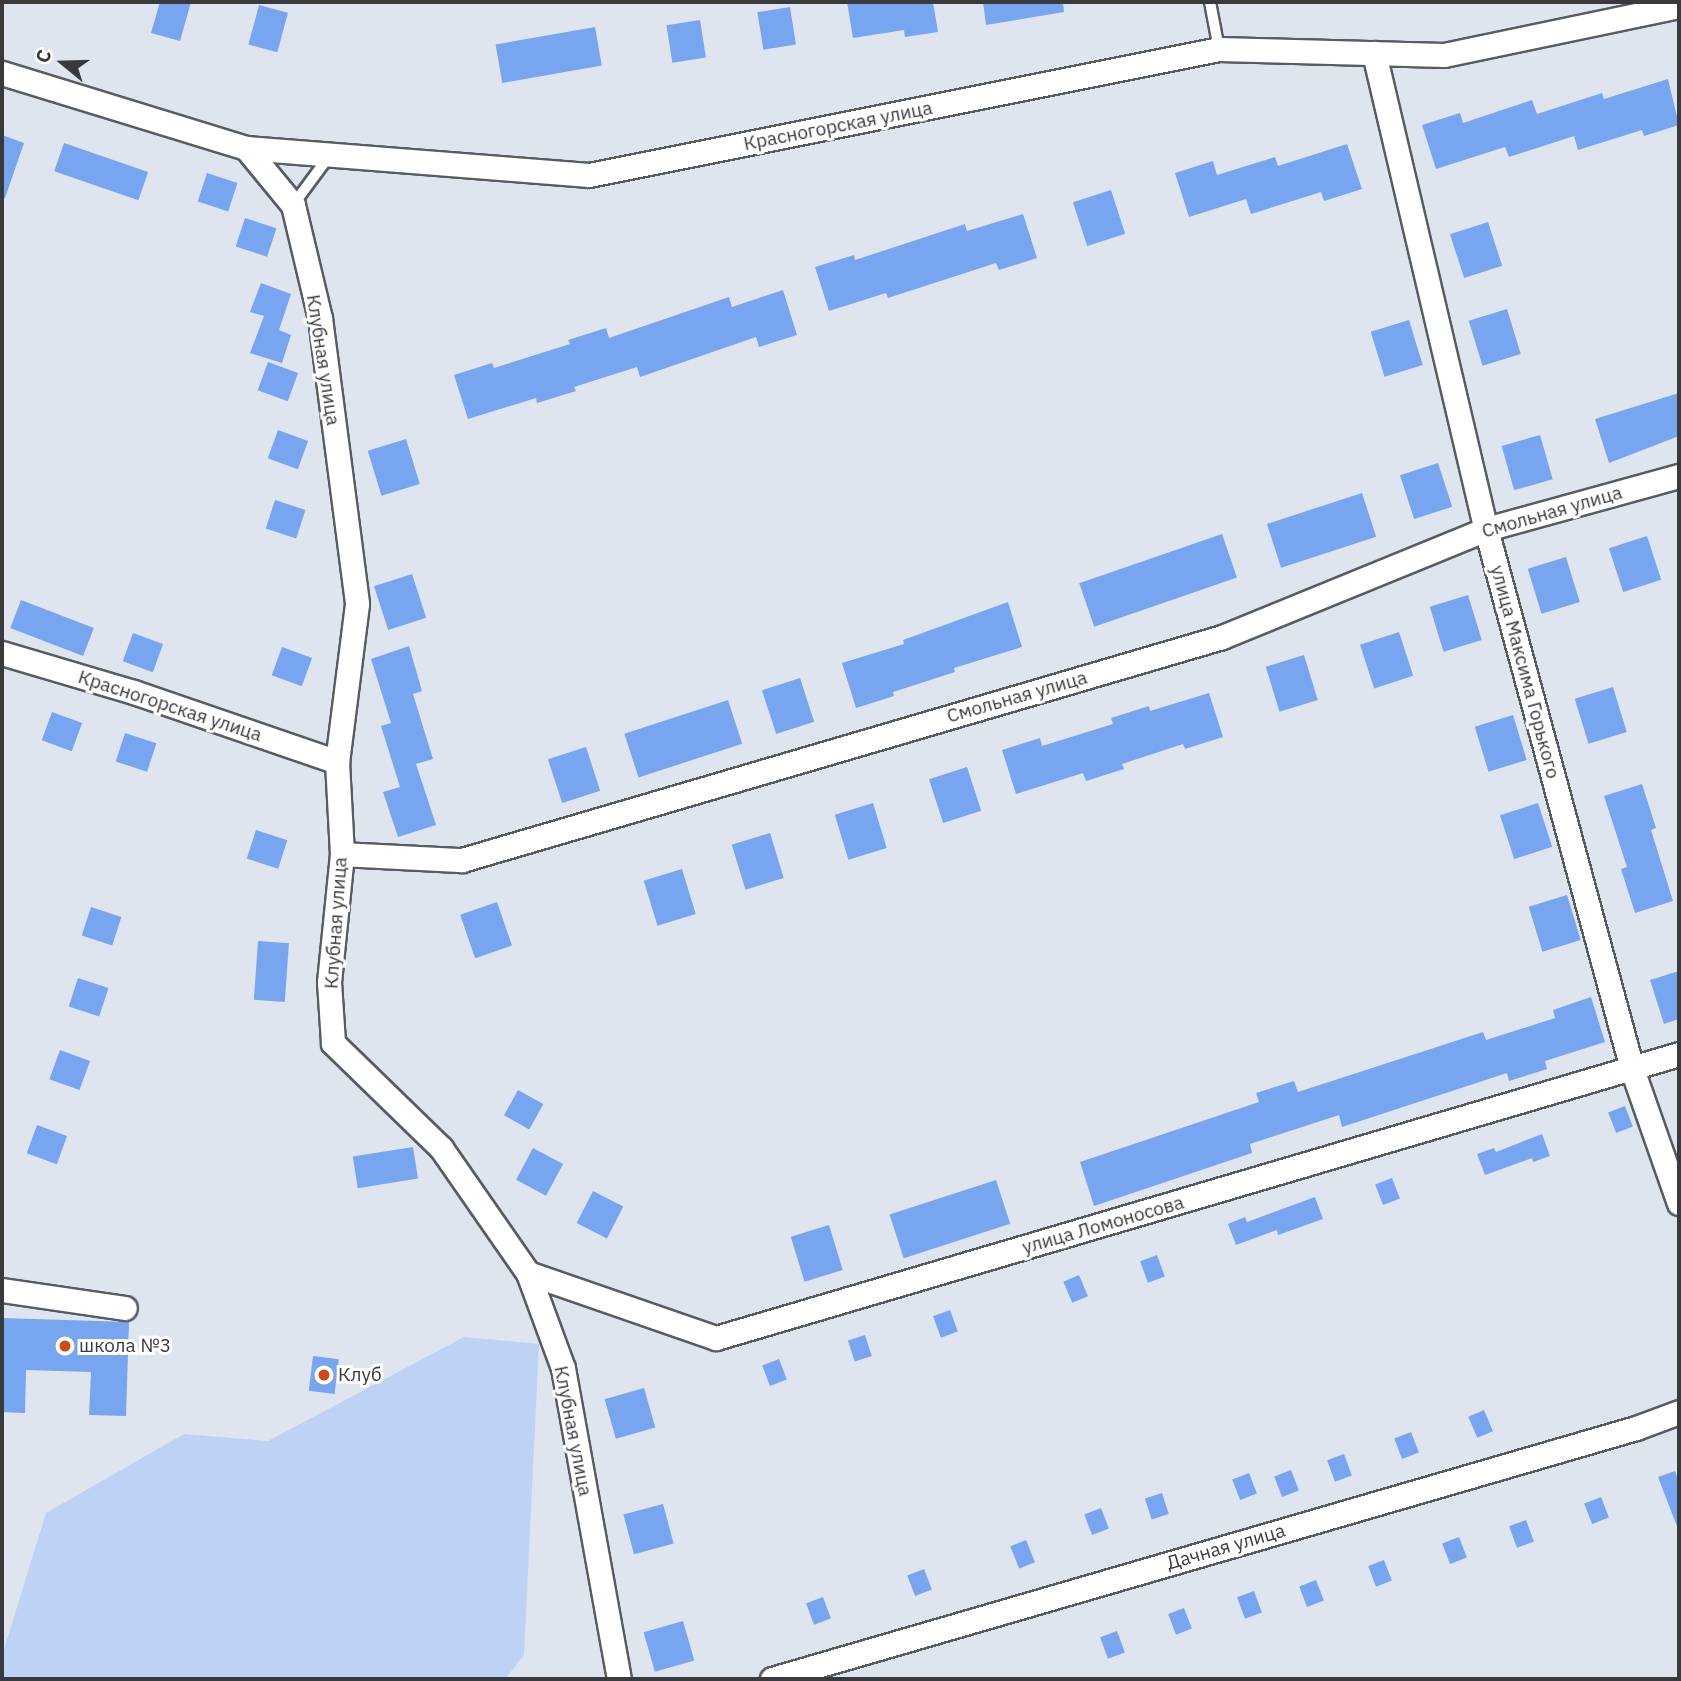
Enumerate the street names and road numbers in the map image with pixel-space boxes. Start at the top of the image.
street label: Красногорская улица [742,96,934,156]
street label: Клубная улица [301,293,345,427]
street label: Смольная улица [1479,481,1625,543]
street label: улица Максима Горького [1486,563,1564,781]
street label: Красногорская улица [75,666,265,746]
street label: Смольная улица [944,666,1090,728]
street label: Клубная улица [320,856,352,990]
street label: улица Ломоносова [1020,1191,1186,1259]
street label: Клубная улица [549,1364,597,1498]
street label: Дачная улица [1164,1519,1288,1575]

